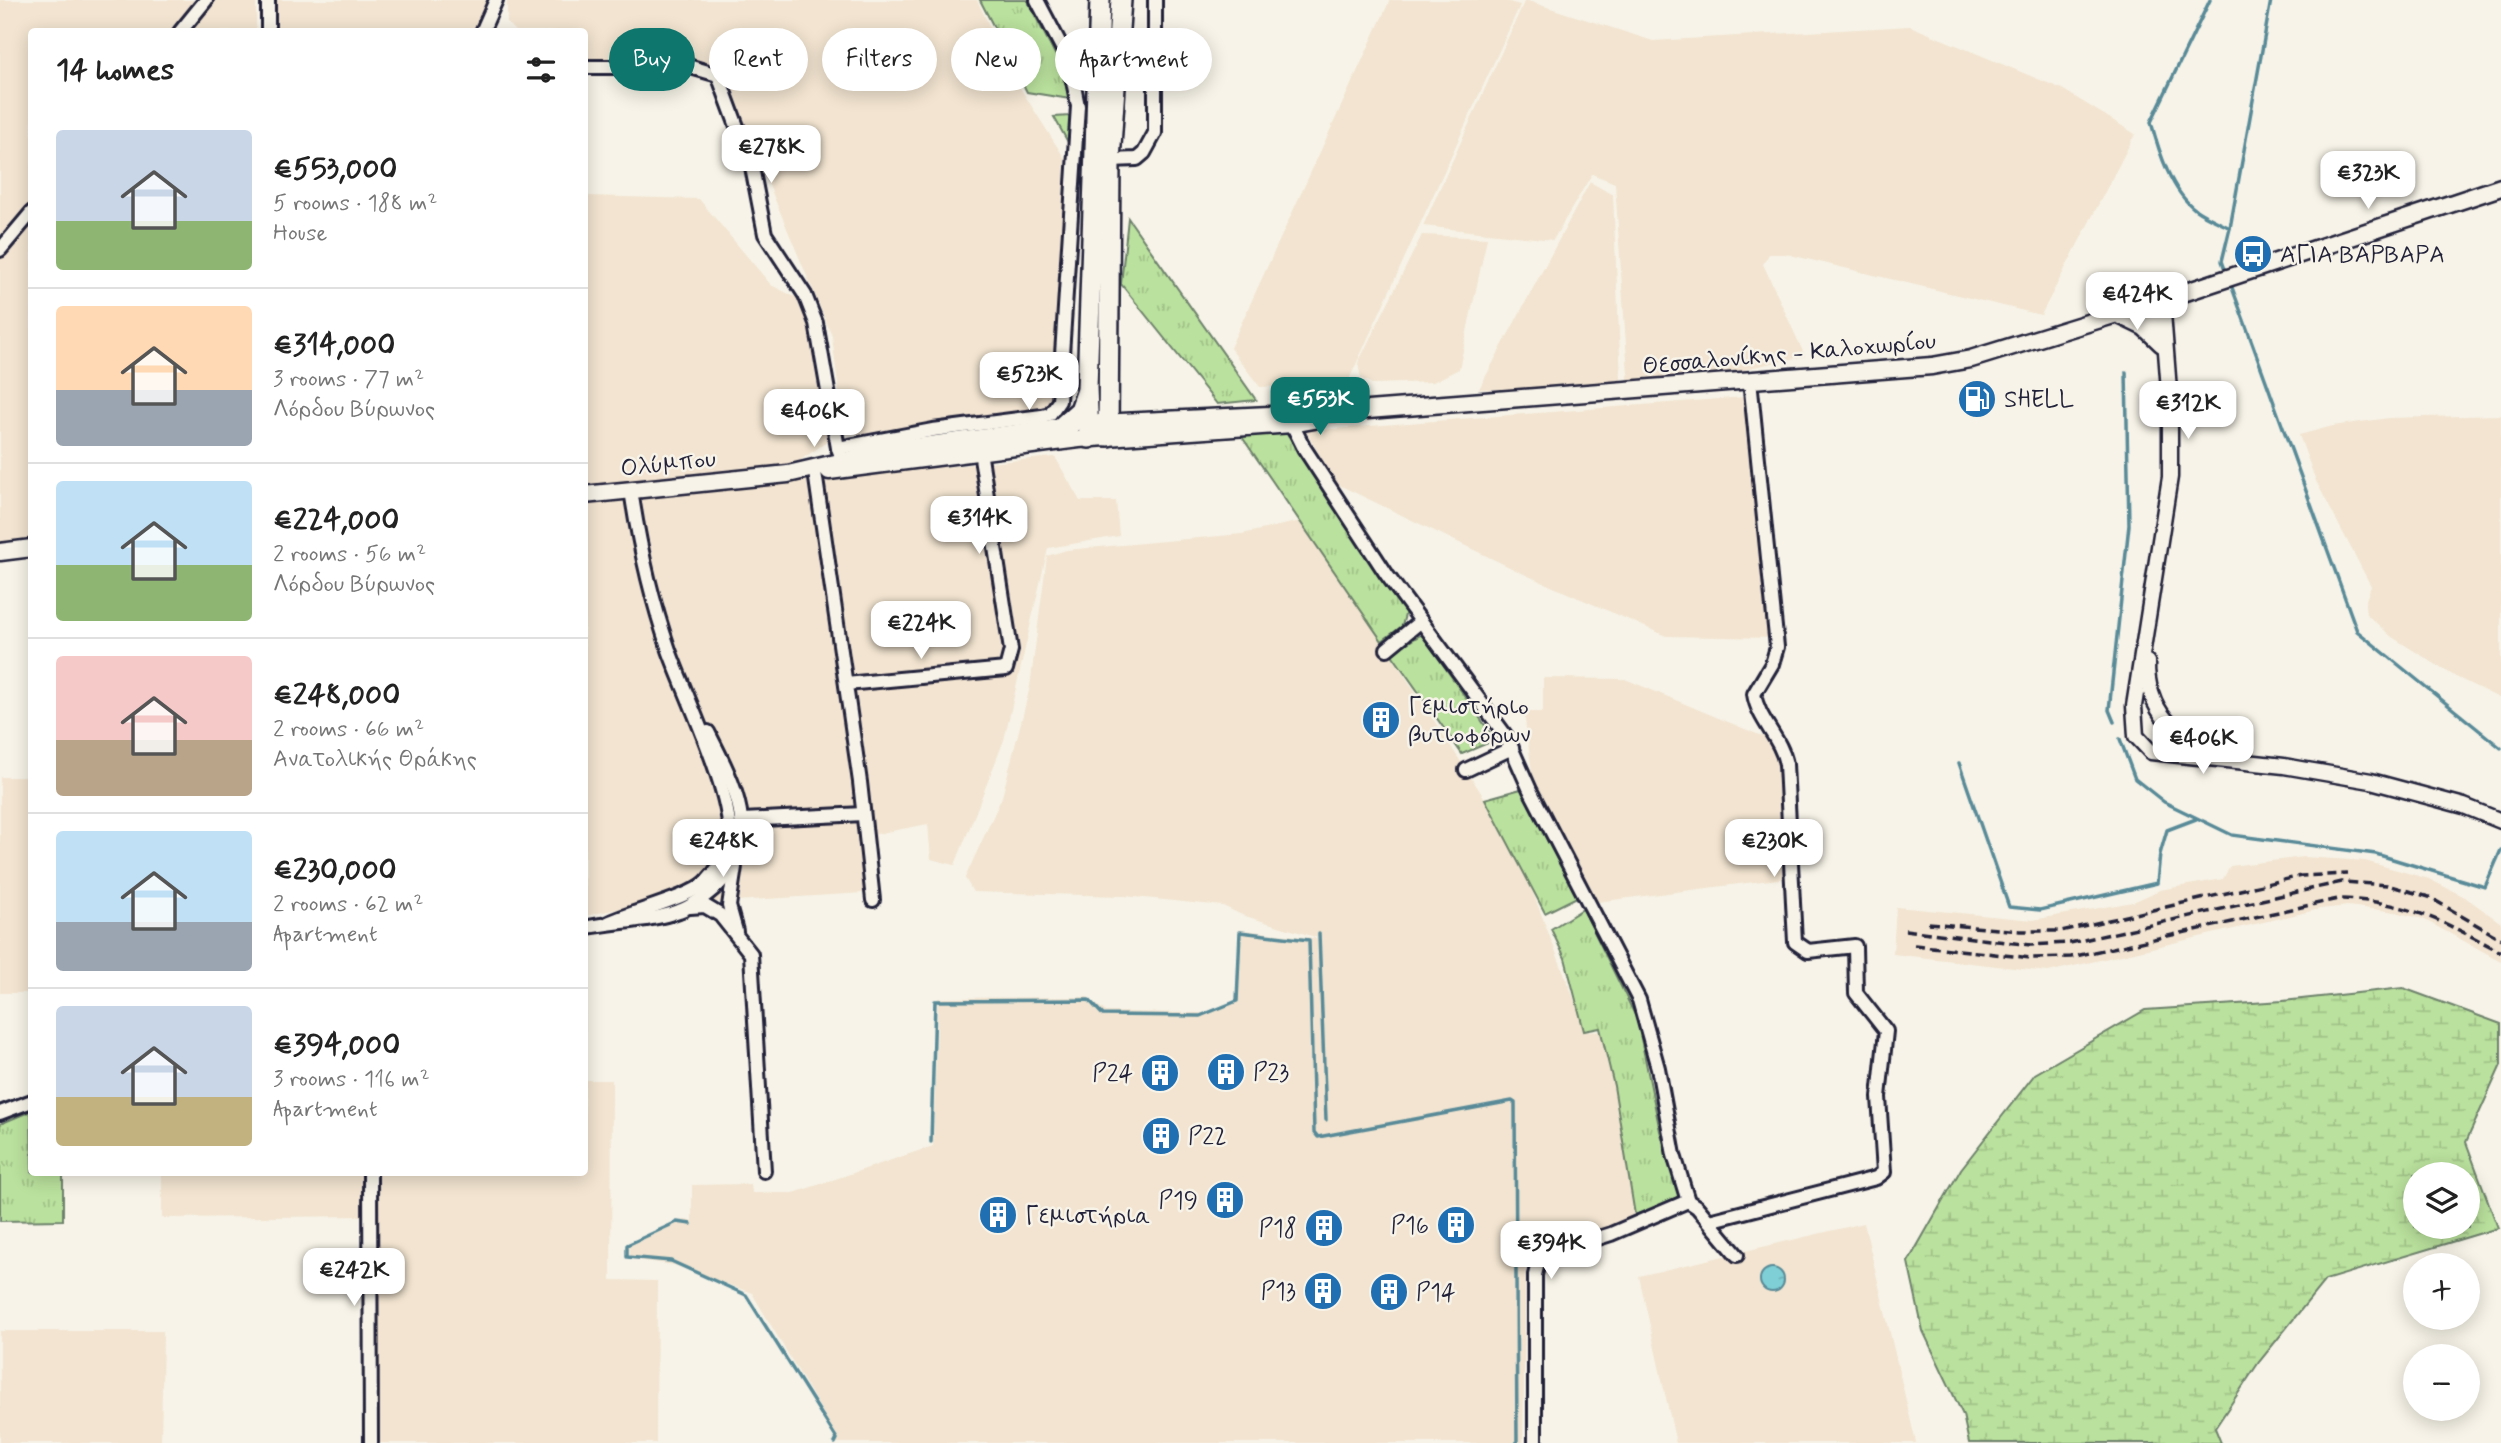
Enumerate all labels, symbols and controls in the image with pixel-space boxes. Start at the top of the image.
chip: Buy [609,28,695,91]
chip: Rent [709,28,808,91]
chip: Filters [822,28,937,91]
chip: New [951,28,1041,91]
chip: Apartment [1055,28,1212,91]
text: 14 homes [56,51,174,90]
icon: filters [522,51,560,89]
pin: €278K [722,125,820,185]
text: €278K [738,133,804,163]
text: €553,000 [273,150,397,189]
pin: €323K [2319,152,2417,211]
icon: home [112,158,196,242]
text: €323K [2336,159,2400,189]
text: 5 rooms · 188 m² [273,189,437,219]
text: House [273,219,327,249]
bus stop icon: ΑΓΙΑ ΒΑΡΒΑΡΑ [2232,233,2274,275]
place label: ΑΓΙΑ ΒΑΡΒΑΡΑ [2280,240,2445,271]
pin: €424K [2088,272,2186,332]
text: €424K [2102,280,2172,310]
text: €314,000 [273,326,395,365]
street label: Θεσσαλονίκης - Καλοχωρίου [1641,326,1937,383]
icon: home [112,334,196,418]
pin: €523K [980,352,1078,412]
text: €523K [996,360,1062,390]
text: 3 rooms · 77 m² [273,365,424,395]
pin: €553K [1271,378,1369,437]
fuel station icon: SHELL [1956,378,1998,420]
pin: €312K [2139,382,2237,441]
text: €553K [1287,385,1353,415]
place label: SHELL [2004,385,2074,416]
text: €312K [2155,389,2221,419]
pin: €406K [765,390,863,449]
text: Λόρδου Βύρωνος [273,395,435,425]
text: €406K [780,397,848,427]
street label: Ολύμπου [619,444,718,485]
pin: €314K [930,496,1028,556]
text: €224,000 [273,501,399,540]
text: €314K [946,504,1012,534]
icon: home [112,509,196,593]
text: 2 rooms · 56 m² [273,540,426,570]
text: Λόρδου Βύρωνος [273,570,435,600]
pin: €224K [872,602,970,661]
text: €224K [887,609,955,639]
text: €248,000 [273,676,400,715]
icon: home [112,684,196,768]
place label: Γεμιστήριο βυτιοφόρων [1408,692,1531,751]
building icon: Γεμιστήριο βυτιοφόρων [1360,699,1402,741]
text: 2 rooms · 66 m² [273,715,424,745]
pin: €406K [2154,716,2252,776]
text: €406K [2169,724,2237,754]
text: Ανατολικής Θράκης [273,745,477,775]
pin: €248K [674,820,772,879]
pin: €230K [1725,820,1823,879]
text: €248K [689,827,757,857]
text: €230K [1741,827,1807,857]
text: €230,000 [273,851,397,890]
icon: home [112,859,196,943]
text: 2 rooms · 62 m² [273,890,424,920]
text: Apartment [273,920,378,950]
text: €394,000 [273,1026,400,1065]
icon: home [112,1034,196,1118]
building icon: P23 [1205,1051,1247,1093]
building icon: P24 [1139,1052,1181,1094]
place label: P23 [1253,1058,1289,1089]
place label: P24 [1092,1059,1133,1090]
text: 3 rooms · 116 m² [273,1065,430,1095]
text: Apartment [273,1095,378,1125]
building icon: P22 [1140,1115,1182,1157]
place label: P22 [1188,1122,1227,1153]
map controls [2403,1162,2480,1421]
button: layers [2403,1162,2480,1239]
building icon: P19 [1204,1179,1246,1221]
place label: P19 [1159,1186,1198,1217]
building icon: Γεμιστήρια [977,1194,1019,1236]
place label: Γεμιστήρια [1025,1201,1150,1232]
building icon: P16 [1435,1204,1477,1246]
building icon: P18 [1303,1207,1345,1249]
place label: P16 [1391,1211,1429,1242]
place label: P18 [1259,1214,1297,1245]
pin: €394K [1502,1222,1600,1281]
text: €394K [1517,1229,1585,1259]
pin: €242K [305,1248,403,1308]
button: + [2403,1253,2480,1330]
text: €242K [319,1256,389,1286]
building icon: P13 [1302,1270,1344,1312]
building icon: P14 [1368,1271,1410,1313]
place label: P13 [1261,1277,1296,1308]
place label: P14 [1416,1278,1456,1309]
button: − [2403,1344,2480,1421]

